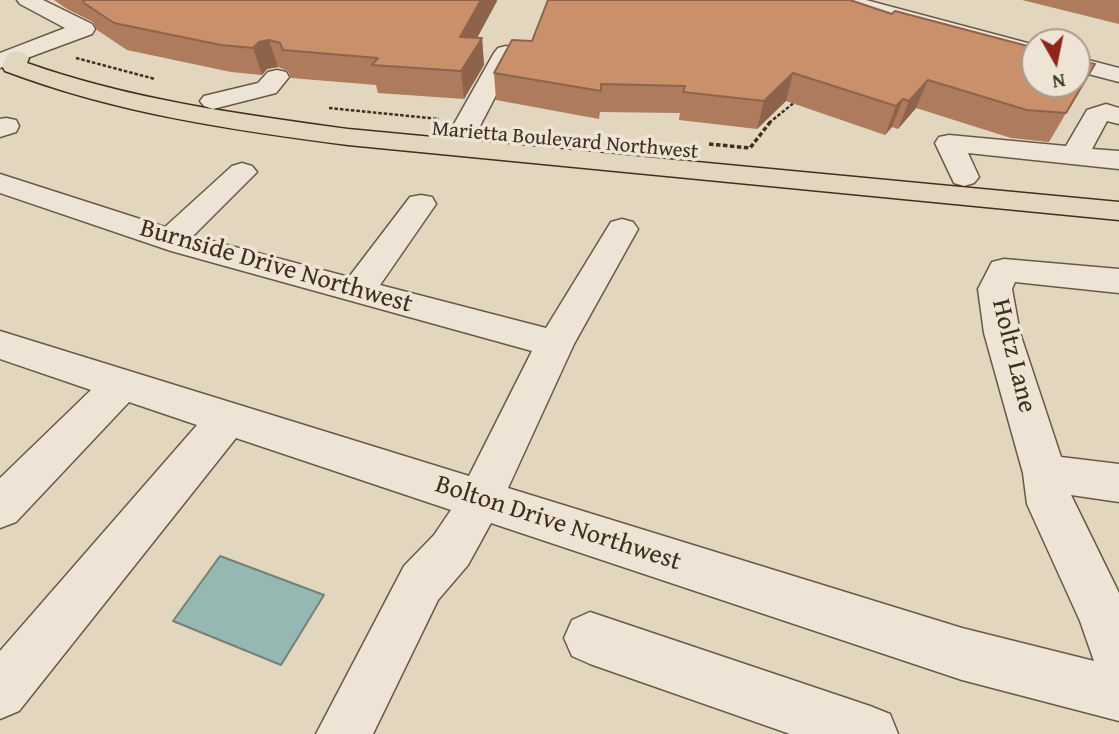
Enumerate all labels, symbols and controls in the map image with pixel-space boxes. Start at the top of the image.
north arrow [1021,28,1091,98]
text: N [1051,67,1067,97]
street label: Marietta Boulevard Northwest [431,117,699,165]
street label: Burnside Drive Northwest [136,213,416,321]
street label: Holtz Lane [984,296,1042,416]
street label: Bolton Drive Northwest [431,470,685,578]

